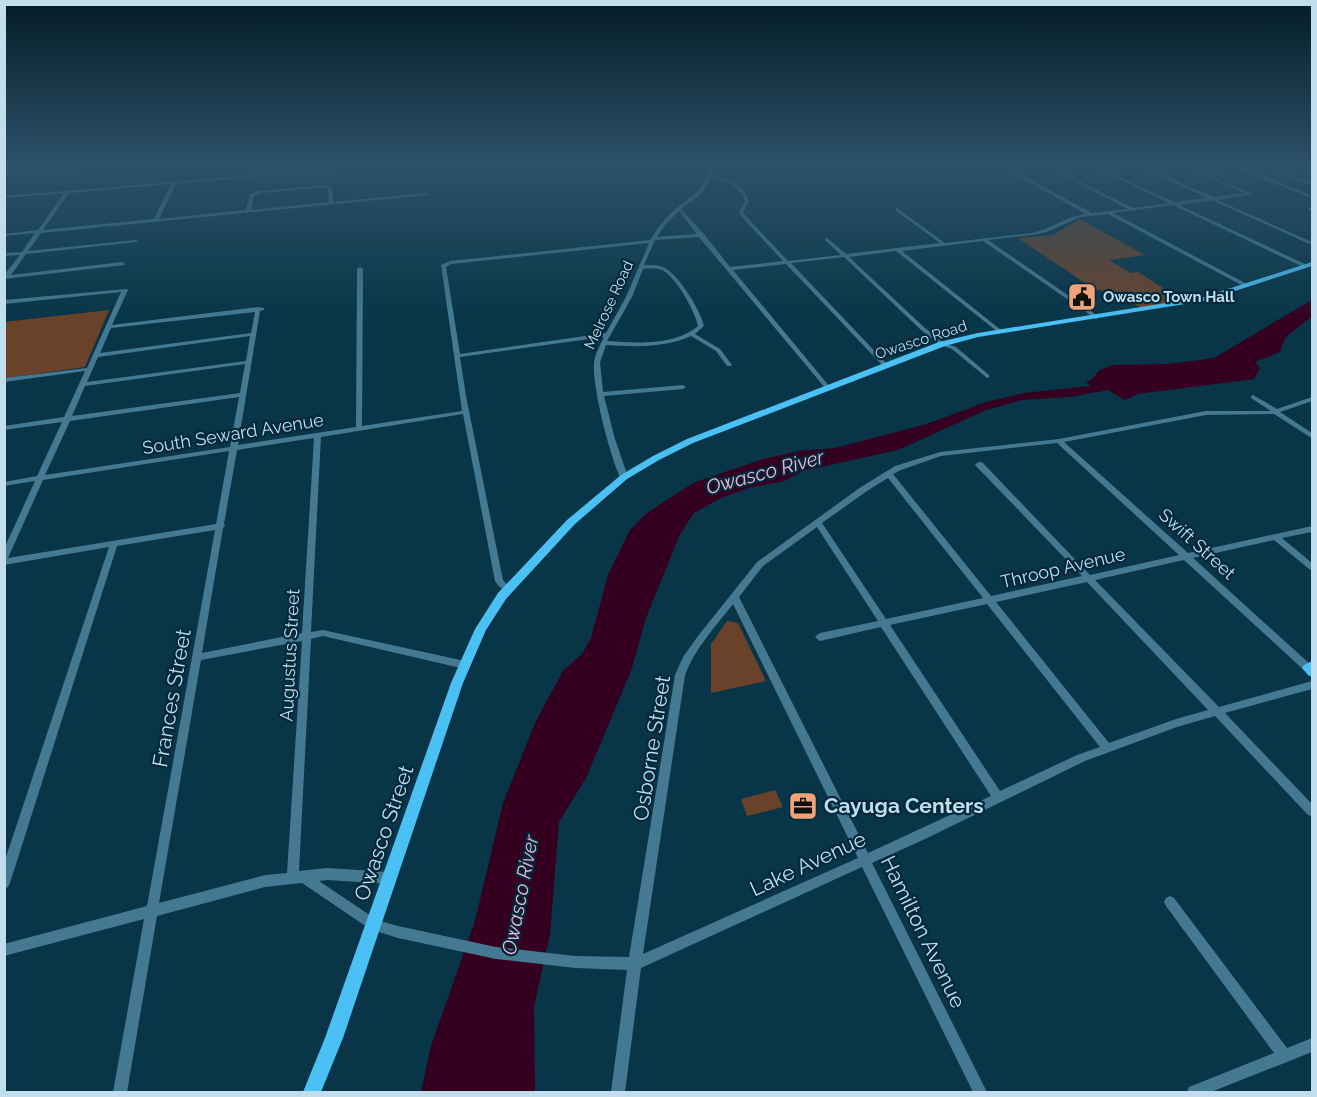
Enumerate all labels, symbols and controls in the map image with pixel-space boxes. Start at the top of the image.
street label: Melrose Road [581,258,637,352]
public building icon: Owasco Town Hall [1066,281,1098,313]
place label: Owasco Town Hall [1103,288,1235,306]
street label: Owasco Road [873,317,969,363]
street label: South Seward Avenue [141,409,326,458]
water label: Owasco River [703,444,828,499]
street label: Swift Street [1155,504,1240,583]
street label: Throop Avenue [999,543,1128,592]
street label: Augustus Street [276,588,303,722]
street label: Frances Street [147,627,196,769]
street label: Osborne Street [628,673,675,822]
street label: Owasco Street [349,762,418,904]
office icon: Cayuga Centers [787,790,819,822]
place label: Cayuga Centers [824,793,984,818]
street label: Lake Avenue [746,826,870,901]
water label: Owasco River [497,832,544,957]
street label: Hamilton Avenue [876,852,971,1012]

